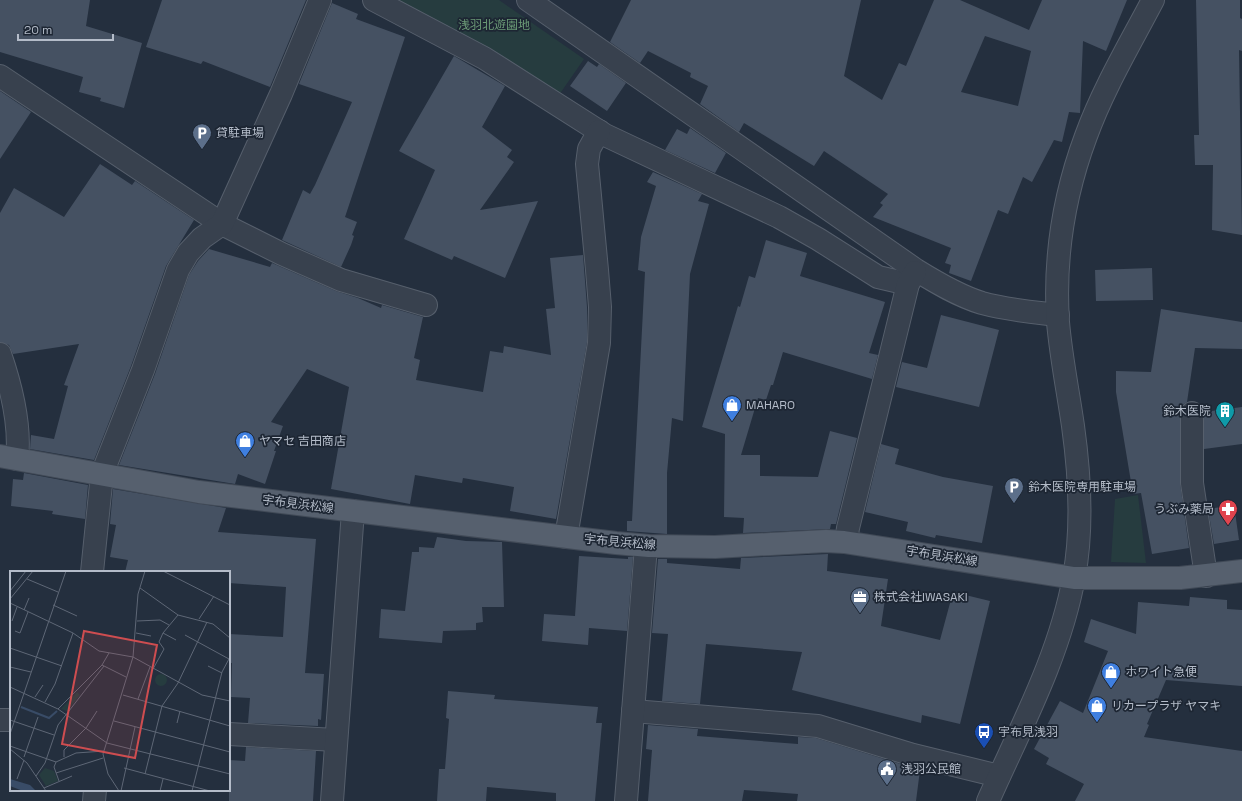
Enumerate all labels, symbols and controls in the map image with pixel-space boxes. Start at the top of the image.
scale bar [18,16,113,42]
park label: 浅羽北遊園地 [458,17,530,33]
text: 20 m [24,22,52,38]
parking icon: 貸駐車場 [191,122,213,150]
place label: 貸駐車場 [216,125,264,141]
shop icon: MAHARO [721,394,743,422]
place label: MAHARO [746,397,795,413]
building icon: 鈴木医院 [1214,400,1236,428]
place label: 鈴木医院 [1163,403,1211,419]
shop icon: ヤマセ 吉田商店 [234,430,256,458]
place label: ヤマセ 吉田商店 [259,433,346,449]
parking icon: 鈴木医院専用駐車場 [1003,476,1025,504]
place label: 鈴木医院専用駐車場 [1028,479,1136,495]
street label: 宇布見浜松線 [261,492,335,516]
pharmacy icon: うぶみ薬局 [1217,498,1239,526]
place label: うぶみ薬局 [1154,501,1214,517]
street label: 宇布見浜松線 [583,531,657,553]
street label: 宇布見浜松線 [905,542,979,570]
inset map [10,571,230,791]
office icon: 株式会社IWASAKI [849,586,871,614]
place label: 株式会社IWASAKI [874,589,968,605]
shop icon: ホワイト急便 [1100,661,1122,689]
place label: ホワイト急便 [1125,664,1197,680]
shop icon: リカープラザ ヤマキ [1086,695,1108,723]
place label: リカープラザ ヤマキ [1111,698,1221,714]
bus stop icon: 宇布見浅羽 [973,721,995,749]
place label: 宇布見浅羽 [998,724,1058,740]
public building icon: 浅羽公民館 [876,758,898,786]
place label: 浅羽公民館 [901,761,961,777]

